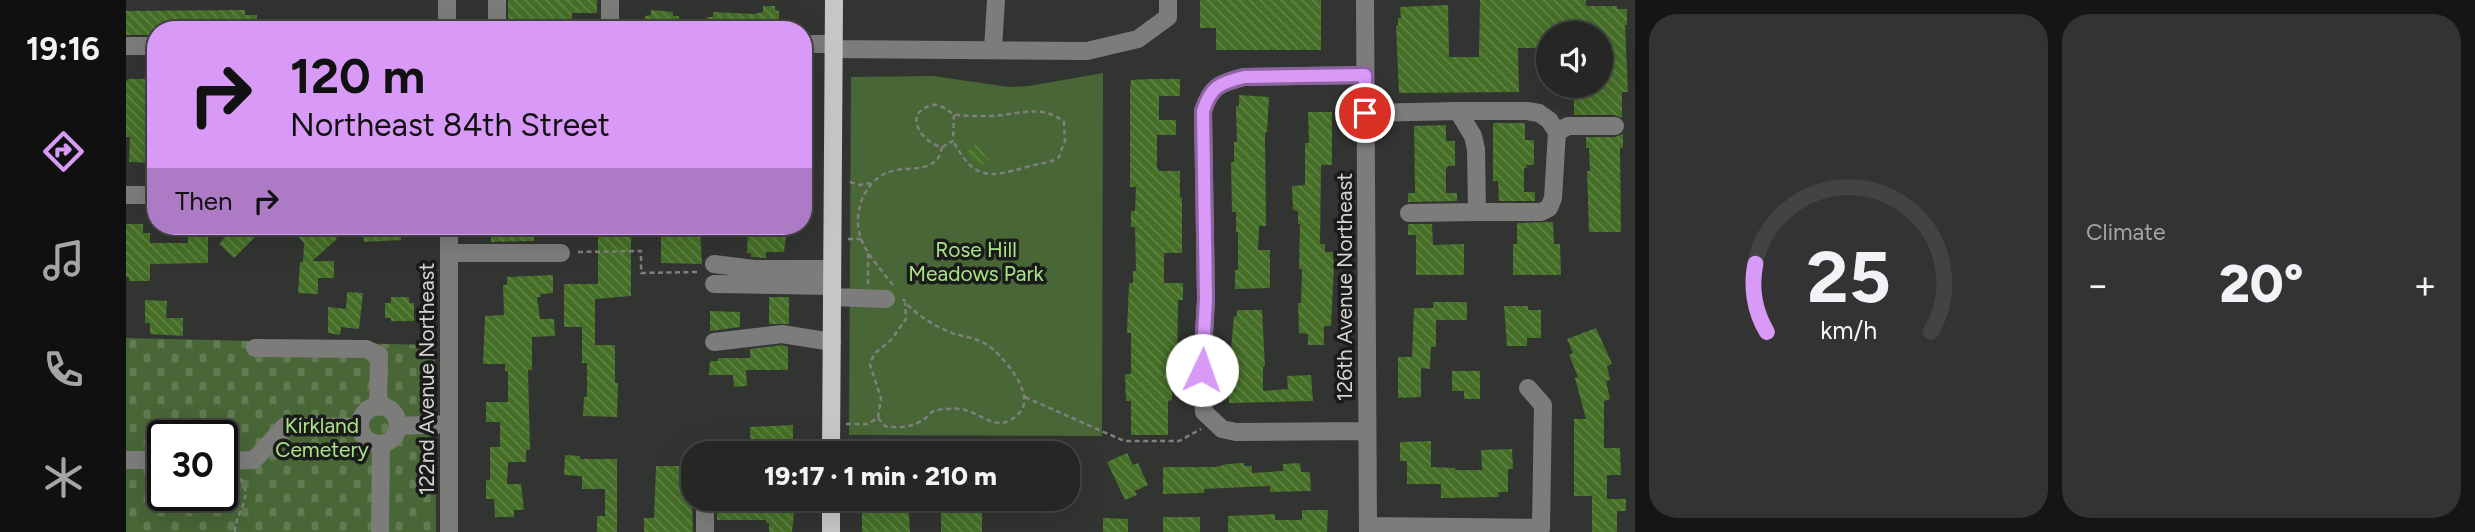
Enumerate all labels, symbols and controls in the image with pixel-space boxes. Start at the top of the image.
map controls [1536,21,1613,98]
button: sound [1536,21,1613,98]
text: 19:16 [26,30,100,68]
text: 120 m [290,46,425,105]
icon: right [175,49,266,140]
pin [1335,83,1395,143]
icon: arrive [1346,94,1384,132]
text: Northeast 84th Street [290,106,610,144]
icon: directions [39,127,88,176]
street label: 126th Avenue Northeast [1332,173,1357,401]
icon: right [247,182,285,220]
text: Then [175,185,233,217]
text: Climate [2086,218,2165,246]
text: 25 [1806,233,1891,320]
icon: music [39,236,88,285]
park label: Rose Hill Meadows Park [908,237,1045,286]
text: 20° [2219,253,2304,315]
text: − [2086,262,2110,308]
text: + [2413,262,2437,308]
street label: 122nd Avenue Northeast [414,263,439,495]
text: km/h [1820,315,1877,345]
position arrow [1165,333,1239,407]
icon: phone [39,345,88,394]
park label: Kirkland Cemetery [275,413,369,462]
speed limit sign: 30 [147,420,238,511]
icon: climate [39,453,88,502]
text: 19:17 · 1 min · 210 m [764,460,997,492]

